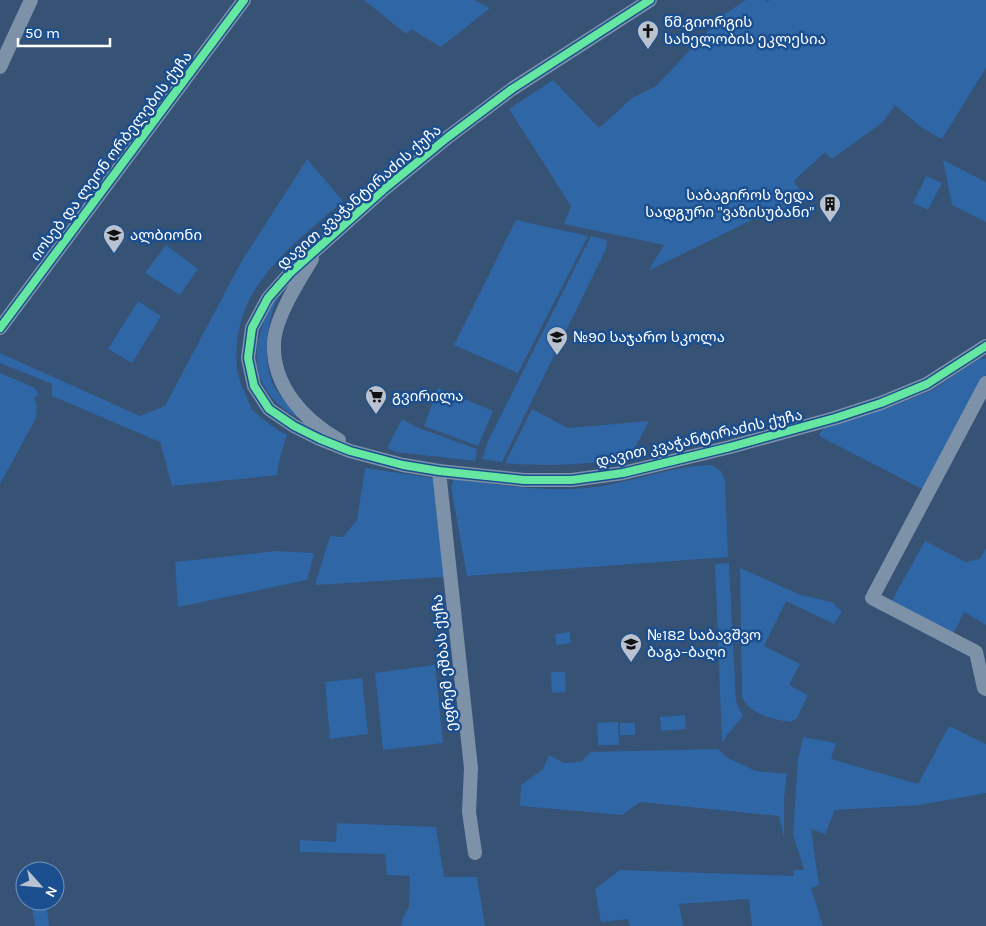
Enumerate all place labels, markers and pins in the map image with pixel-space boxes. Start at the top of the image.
place label: წმ.გიორგის სახელობის ეკლესია [664,13,826,48]
church icon: წმ.გიორგის სახელობის ეკლესია [636,19,660,50]
place label: საბაგიროს ზედა სადგური "ვაზისუბანი" [645,186,814,221]
building icon: საბაგიროს ზედა სადგური "ვაზისუბანი" [818,192,842,223]
school or university icon: ალბიონი [102,223,126,254]
place label: ალბიონი [130,226,202,244]
school or university icon: №90 საჯარო სკოლა [545,325,569,356]
place label: №90 საჯარო სკოლა [573,328,725,346]
supermarket icon: გვირილა [364,384,388,415]
place label: გვირილა [392,387,463,405]
place label: №182 საბავშვო ბაგა–ბაღი [647,626,761,661]
school or university icon: №182 საბავშვო ბაგა–ბაღი [619,632,643,663]

